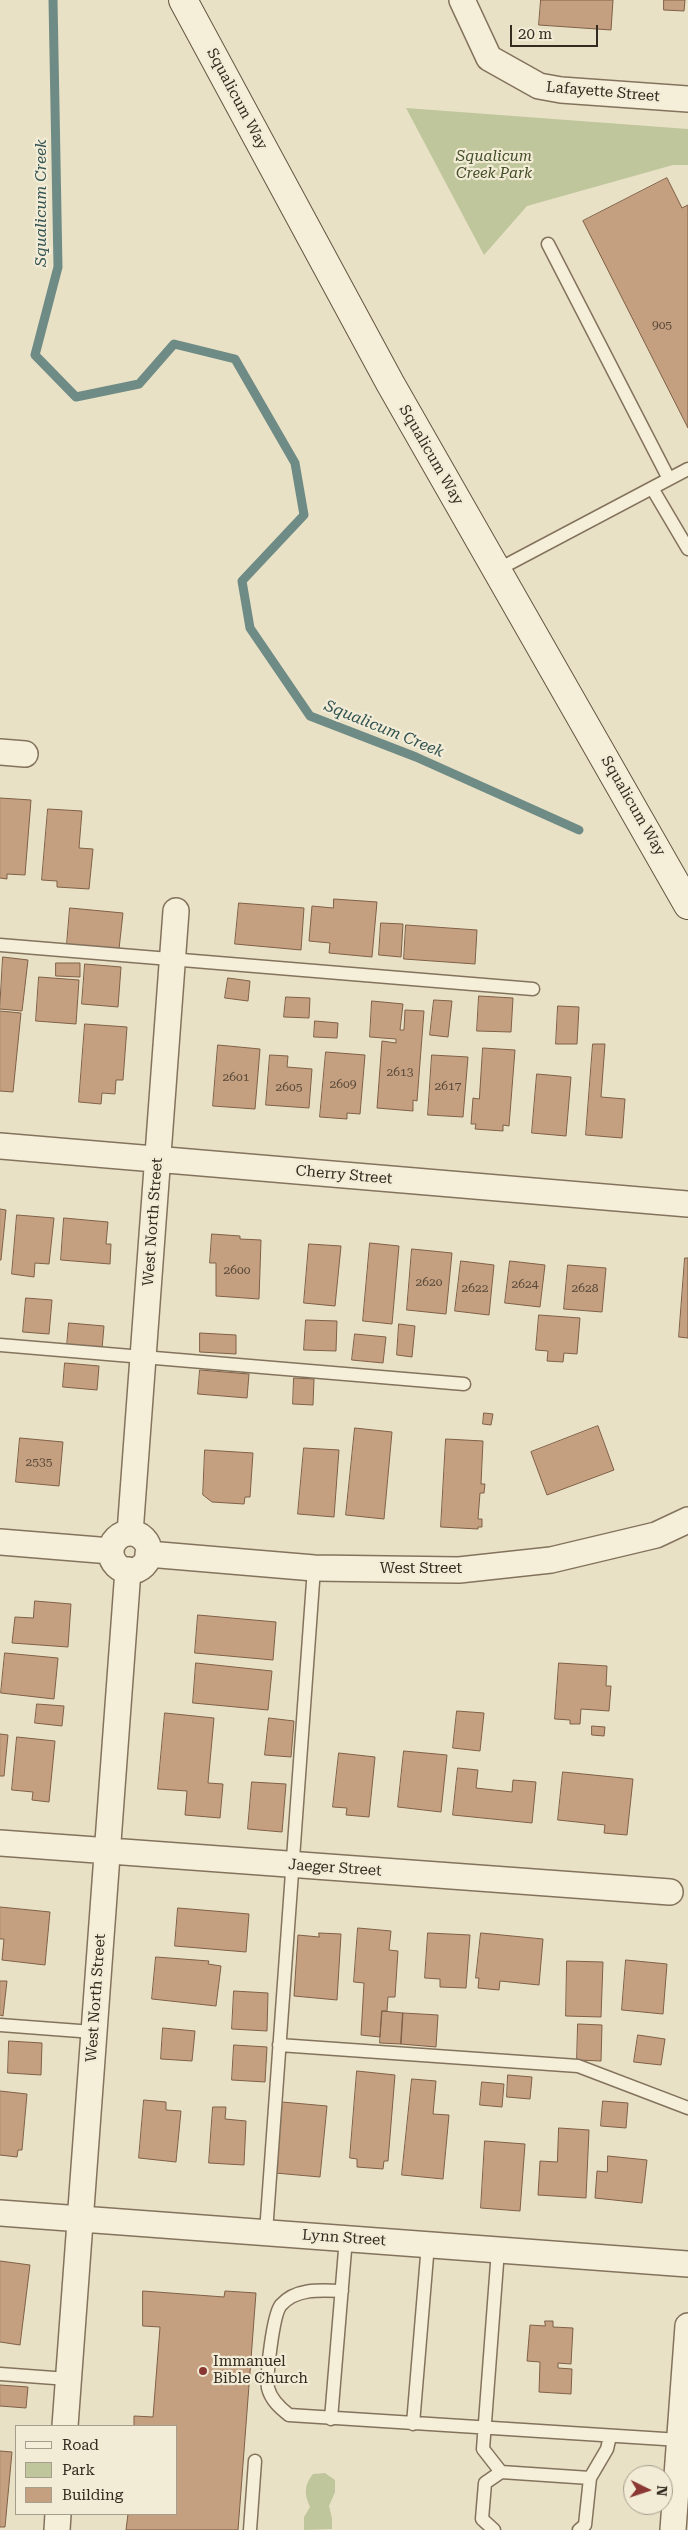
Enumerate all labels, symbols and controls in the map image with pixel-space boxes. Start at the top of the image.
scale bar [513,15,600,47]
text: 20 m [518,25,552,43]
street label: Squalicum Way [203,45,271,153]
street label: Lafayette Street [545,78,661,106]
water label: Squalicum Creek [31,139,51,267]
park label: Squalicum Creek Park [456,148,532,183]
house number: 905 [652,318,672,332]
street label: Squalicum Way [395,402,467,508]
water label: Squalicum Creek [321,696,447,762]
street label: Squalicum Way [597,753,669,859]
house number: 2613 [387,1065,413,1079]
house number: 2601 [223,1070,249,1084]
house number: 2609 [330,1077,356,1091]
house number: 2617 [435,1079,461,1093]
house number: 2605 [276,1080,302,1094]
street label: West North Street [140,1157,166,1287]
street label: Cherry Street [295,1162,393,1188]
house number: 2600 [224,1263,250,1277]
house number: 2620 [416,1275,442,1289]
house number: 2624 [512,1277,538,1291]
house number: 2622 [462,1281,488,1295]
house number: 2628 [572,1281,598,1295]
house number: 2535 [26,1455,52,1469]
street label: West Street [380,1560,462,1578]
street label: Jaeger Street [288,1856,382,1880]
street label: West North Street [83,1933,109,2063]
street label: Lynn Street [301,2226,387,2250]
place label: Immanuel Bible Church [213,2353,308,2388]
marker: Immanuel Bible Church [197,2365,209,2377]
legend [15,2425,178,2515]
text: Road [62,2436,99,2454]
text: Park [62,2461,95,2479]
north arrow [623,2465,673,2515]
text: N [654,2485,670,2497]
text: Building [62,2486,123,2504]

